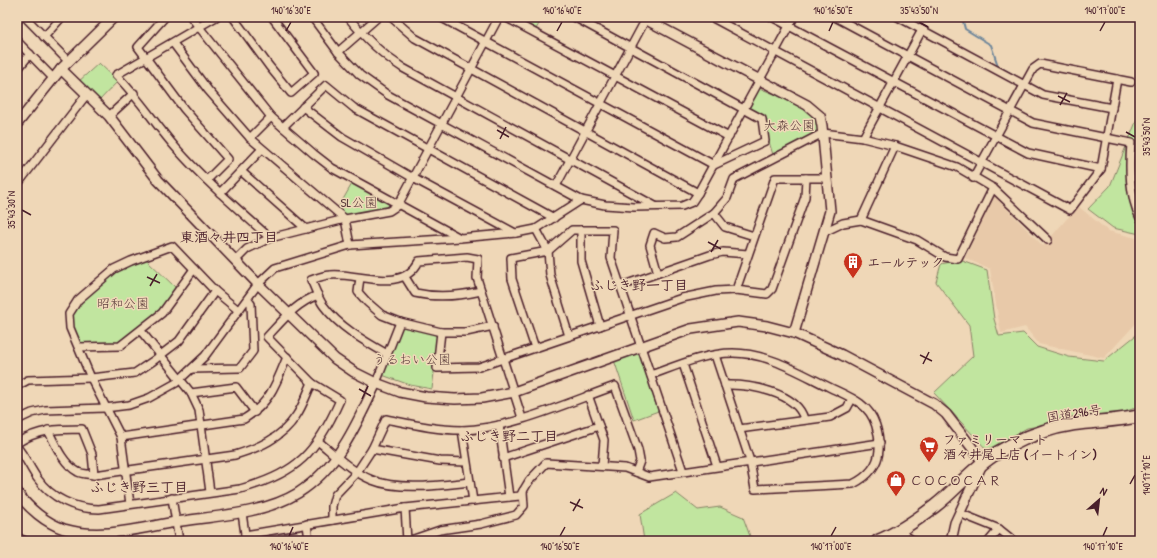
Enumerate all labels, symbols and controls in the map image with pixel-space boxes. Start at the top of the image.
text: 140°16'30"E [271,4,312,17]
text: 140°16'40"E [542,4,582,17]
text: 140°16'50"E [813,4,853,17]
text: 35°43'50"N [900,4,938,17]
text: 140°17'00"E [1085,4,1126,17]
park label: 大森公園 [763,116,815,134]
text: 35°43'50"N [1140,118,1153,156]
text: 35°43'30"N [5,191,18,229]
park label: SL公園 [341,193,377,211]
district label: 東酒々井四丁目 [180,227,278,246]
building icon: エールテック [842,251,864,279]
place label: エールテック [867,253,944,271]
district label: ふじき野一丁目 [590,275,688,294]
park label: 昭和公園 [97,294,149,312]
park label: うるおい公園 [373,350,451,368]
street label: 国道296号 [1045,400,1103,426]
district label: ふじき野二丁目 [460,426,558,445]
place label: ファミリーマート 酒々井尾上店 (イートイン) [943,430,1097,463]
supermarket icon: ファミリーマート 酒々井尾上店 (イートイン) [918,435,940,463]
text: 140°17'10"E [1140,454,1153,495]
shop icon: ＣＯＣＯＣＡＲ [885,469,907,497]
place label: ＣＯＣＯＣＡＲ [910,471,1001,489]
district label: ふじき野三丁目 [90,477,188,496]
north arrow [1079,480,1119,520]
text: N [1098,484,1110,499]
text: 140°16'40"E [269,540,309,553]
text: 140°16'50"E [540,540,580,553]
text: 140°17'00"E [811,540,852,553]
text: 140°17'10"E [1083,540,1124,553]

